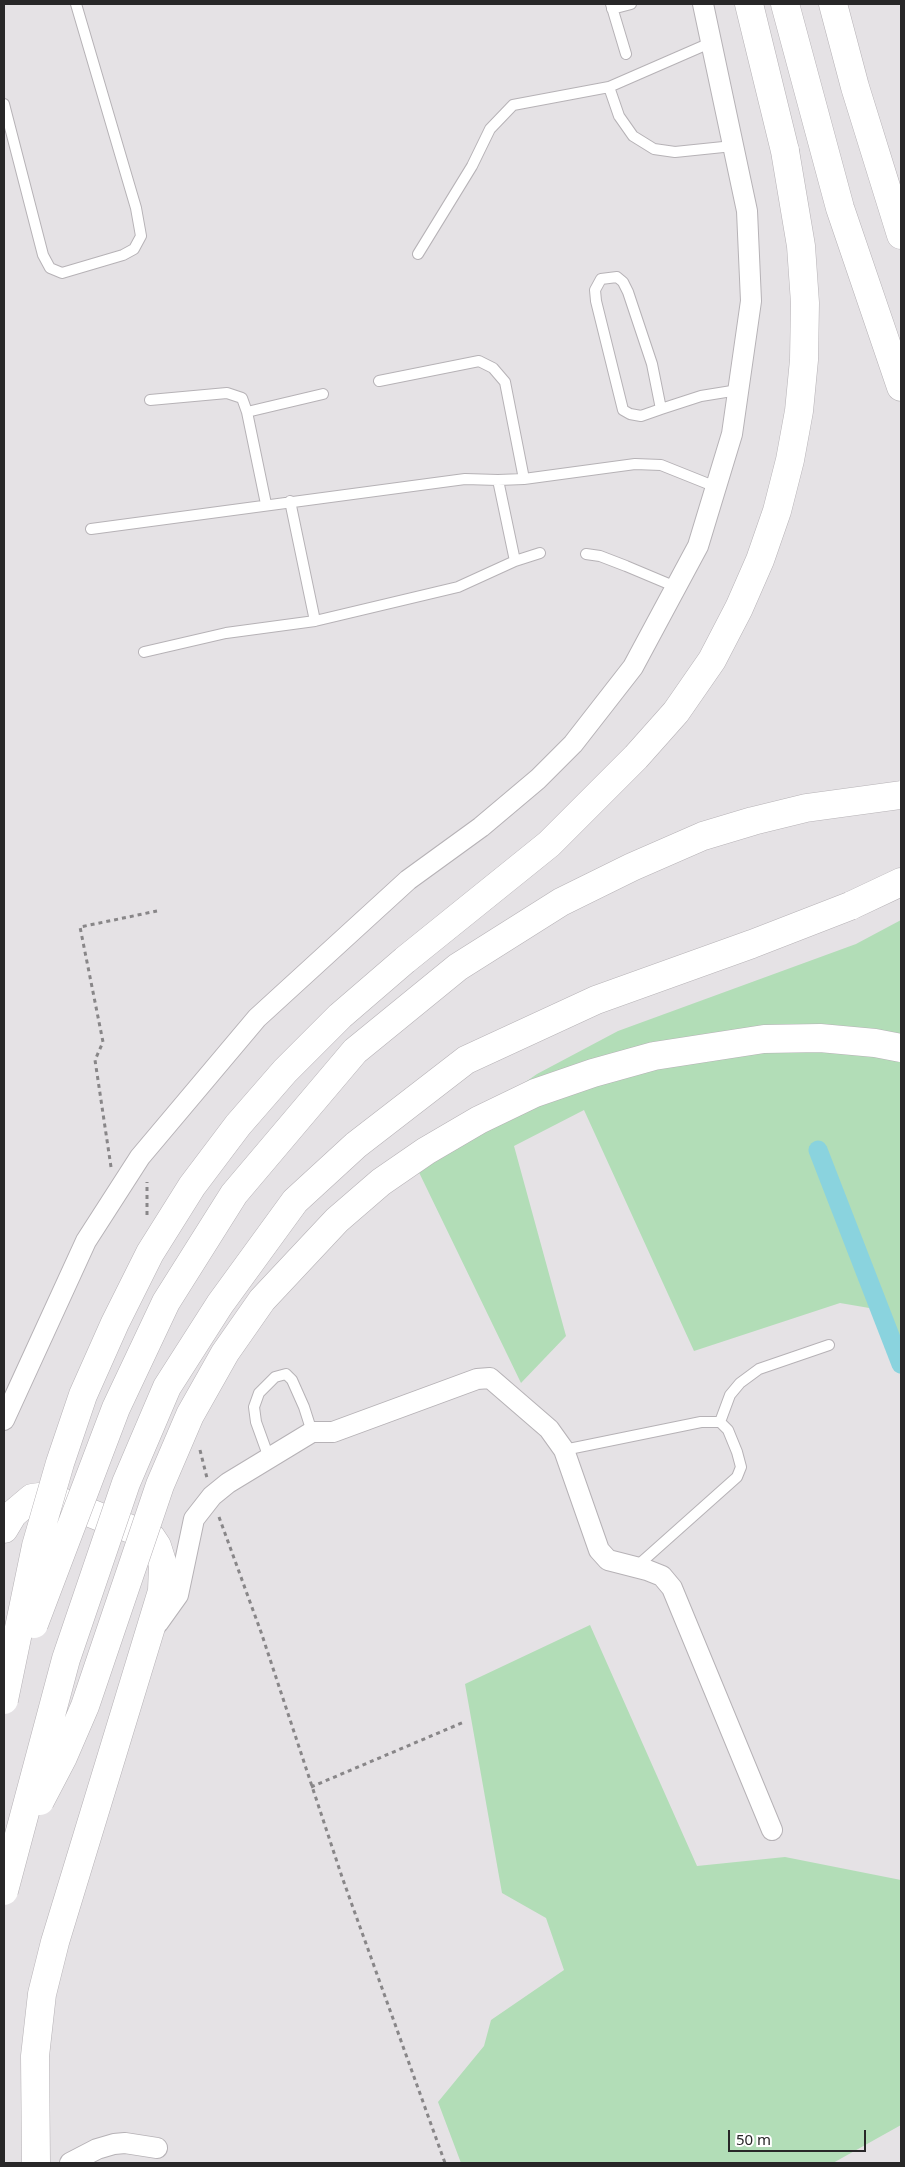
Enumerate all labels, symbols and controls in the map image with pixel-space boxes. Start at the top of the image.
scale bar [730,2120,868,2152]
text: 50 m [736,2129,771,2149]

